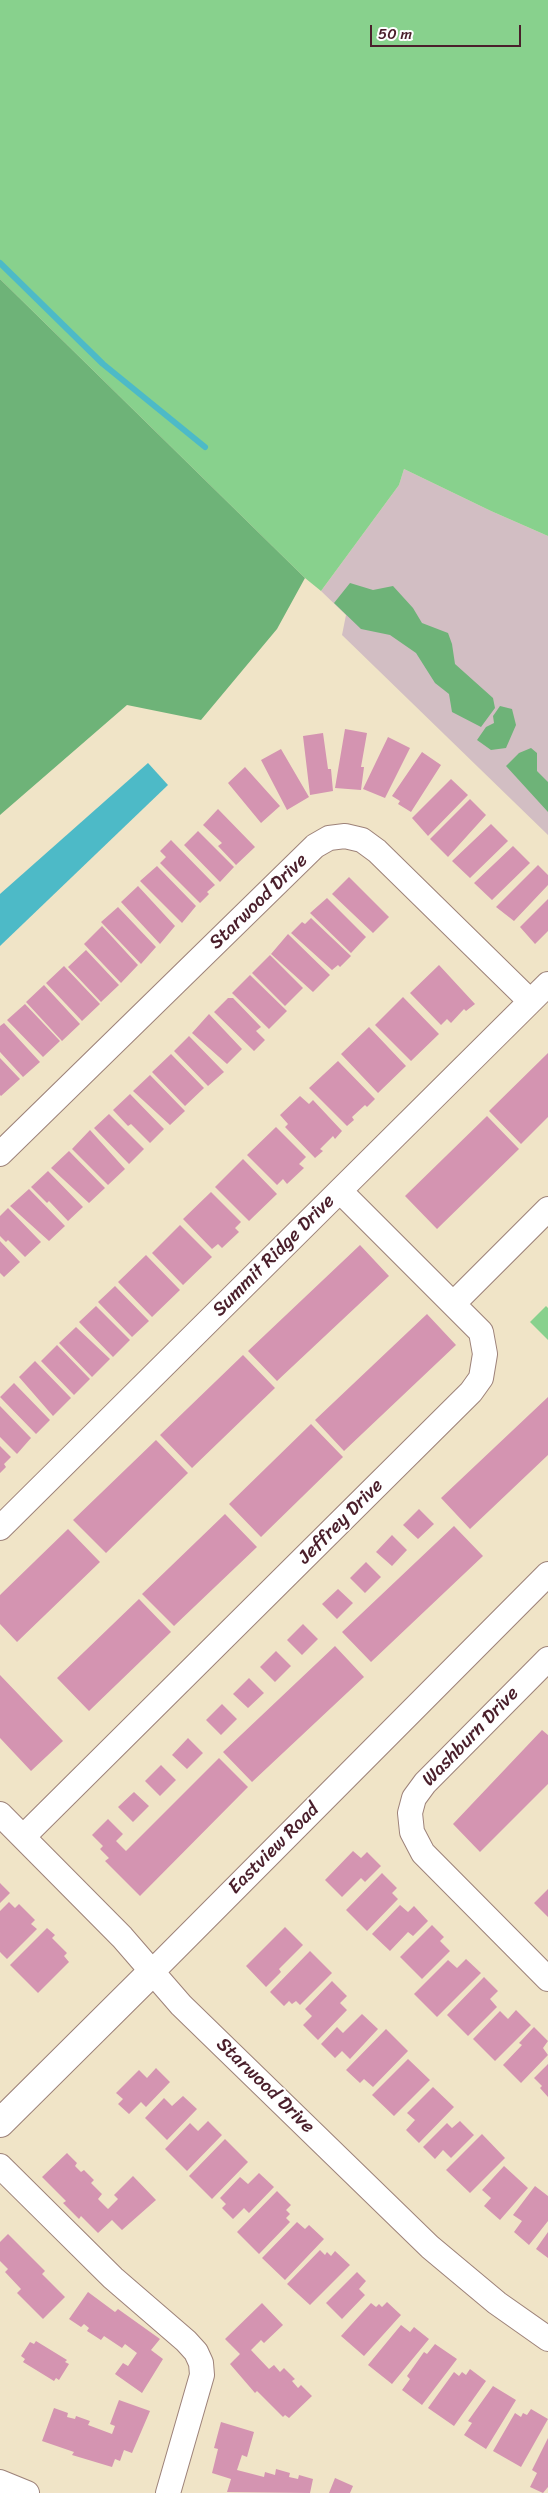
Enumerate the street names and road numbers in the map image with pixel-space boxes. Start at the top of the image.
street label: Starwood Drive [205,849,313,955]
street label: Summit Ridge Drive [208,1190,340,1322]
street label: Jeffrey Drive [294,1475,388,1569]
street label: Washburn Drive [418,1683,524,1791]
street label: Eastview Road [224,1799,324,1899]
street label: Starwood Drive [211,2033,319,2139]

